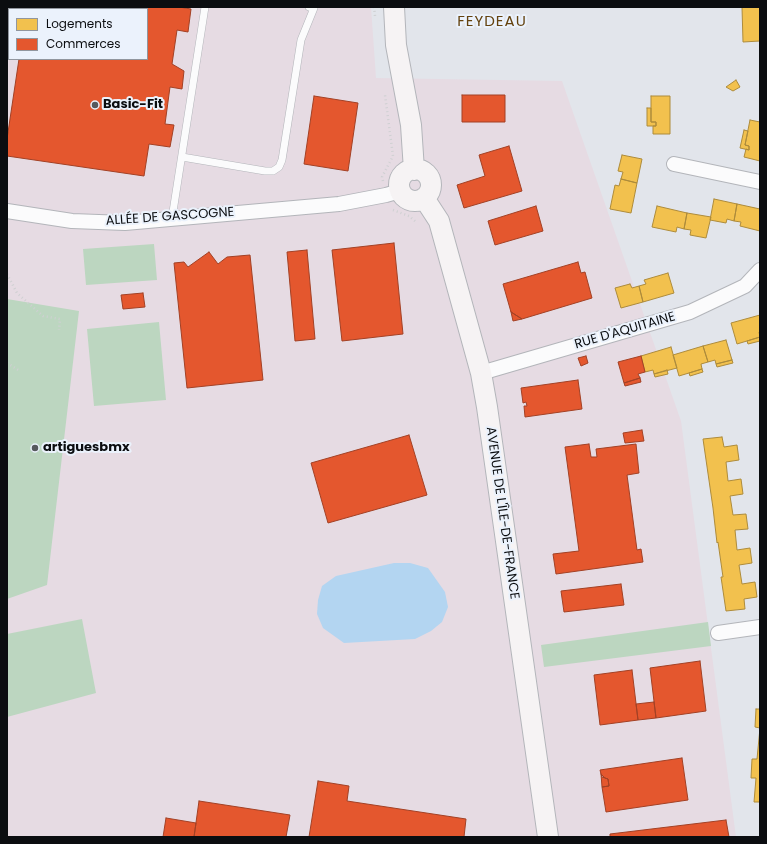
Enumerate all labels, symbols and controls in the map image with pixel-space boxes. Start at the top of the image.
legend [8,8,148,60]
district label: FEYDEAU [457,13,527,31]
text: Logements [46,15,113,32]
text: Commerces [46,35,121,52]
place label: Basic-Fit [103,97,163,113]
marker: Basic-Fit [90,100,100,110]
street label: ALLÉE DE GASCOGNE [105,205,235,229]
street label: RUE D'AQUITAINE [573,309,677,353]
street label: AVENUE DE L'ÎLE-DE-FRANCE [482,426,522,600]
place label: artiguesbmx [43,440,130,456]
marker: artiguesbmx [30,443,40,453]

